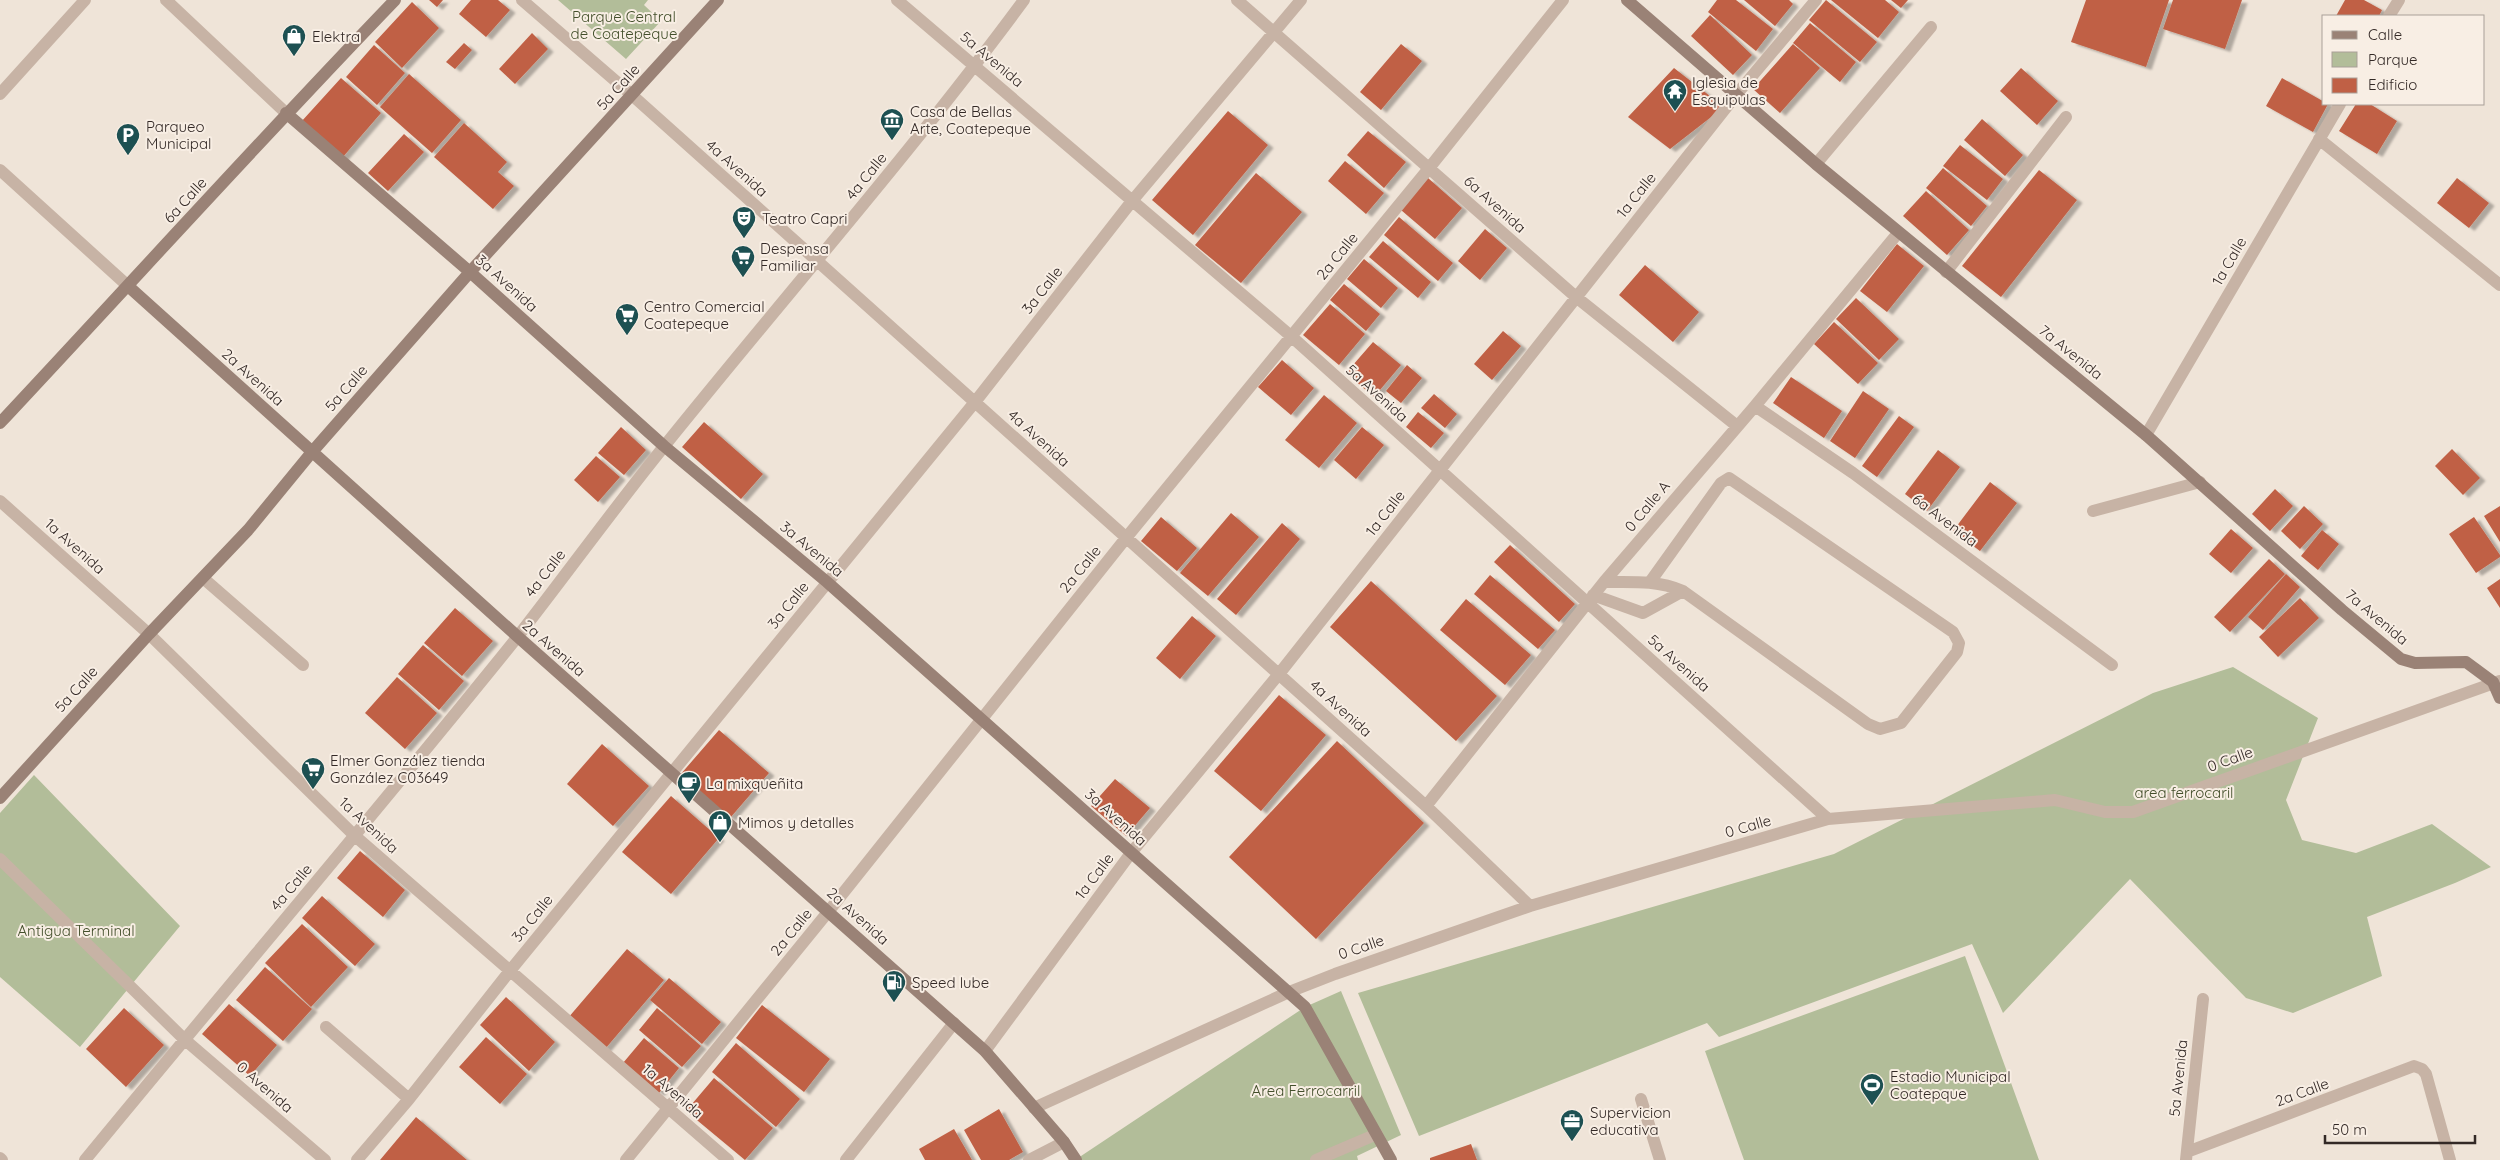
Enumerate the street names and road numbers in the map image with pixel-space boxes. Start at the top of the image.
street label: 5a Avenida [956,27,1028,91]
street label: 5a Calle [592,60,644,114]
street label: 4a Avenida [702,135,772,201]
street label: 4a Calle [841,149,891,203]
street label: 1a Calle [1612,168,1660,222]
street label: 6a Avenida [1460,171,1530,237]
street label: 6a Calle [159,173,211,227]
street label: 2a Calle [1312,228,1362,284]
street label: 1a Calle [2208,233,2250,289]
street label: 3a Avenida [472,250,542,316]
street label: 3a Calle [1018,262,1066,318]
street label: 7a Avenida [2035,321,2107,383]
street label: 2a Avenida [218,344,288,410]
street label: 5a Avenida [1342,360,1412,426]
street label: 5a Calle [321,361,371,415]
street label: 4a Avenida [1004,405,1074,471]
street label: 0 Calle A [1620,476,1674,535]
street label: 1a Calle [1361,486,1409,540]
street label: 6a Avenida [1909,489,1981,551]
street label: 1a Avenida [41,514,109,578]
street label: 3a Avenida [777,517,847,581]
street label: 2a Calle [1055,541,1105,597]
street label: 4a Calle [521,545,569,601]
street label: 3a Calle [763,578,813,632]
street label: 7a Avenida [2342,585,2412,649]
street label: 2a Avenida [519,616,589,680]
street label: 5a Avenida [1644,630,1714,696]
street label: 5a Calle [50,662,102,716]
street label: 4a Avenida [1306,675,1376,741]
street label: 0 Calle [2205,742,2255,776]
street label: 3a Avenida [1081,784,1151,850]
street label: 1a Avenida [335,793,403,857]
street label: 0 Calle [1723,810,1773,842]
street label: 1a Calle [1071,849,1117,903]
street label: 4a Calle [266,860,316,914]
street label: 2a Avenida [823,883,893,949]
street label: 3a Calle [507,891,557,945]
street label: 2a Calle [766,904,816,960]
street label: 0 Calle [1336,930,1386,964]
street label: 5a Avenida [2165,1039,2191,1117]
street label: 0 Avenida [233,1057,297,1117]
street label: 1a Avenida [639,1059,707,1123]
street label: 2a Calle [2273,1074,2331,1110]

